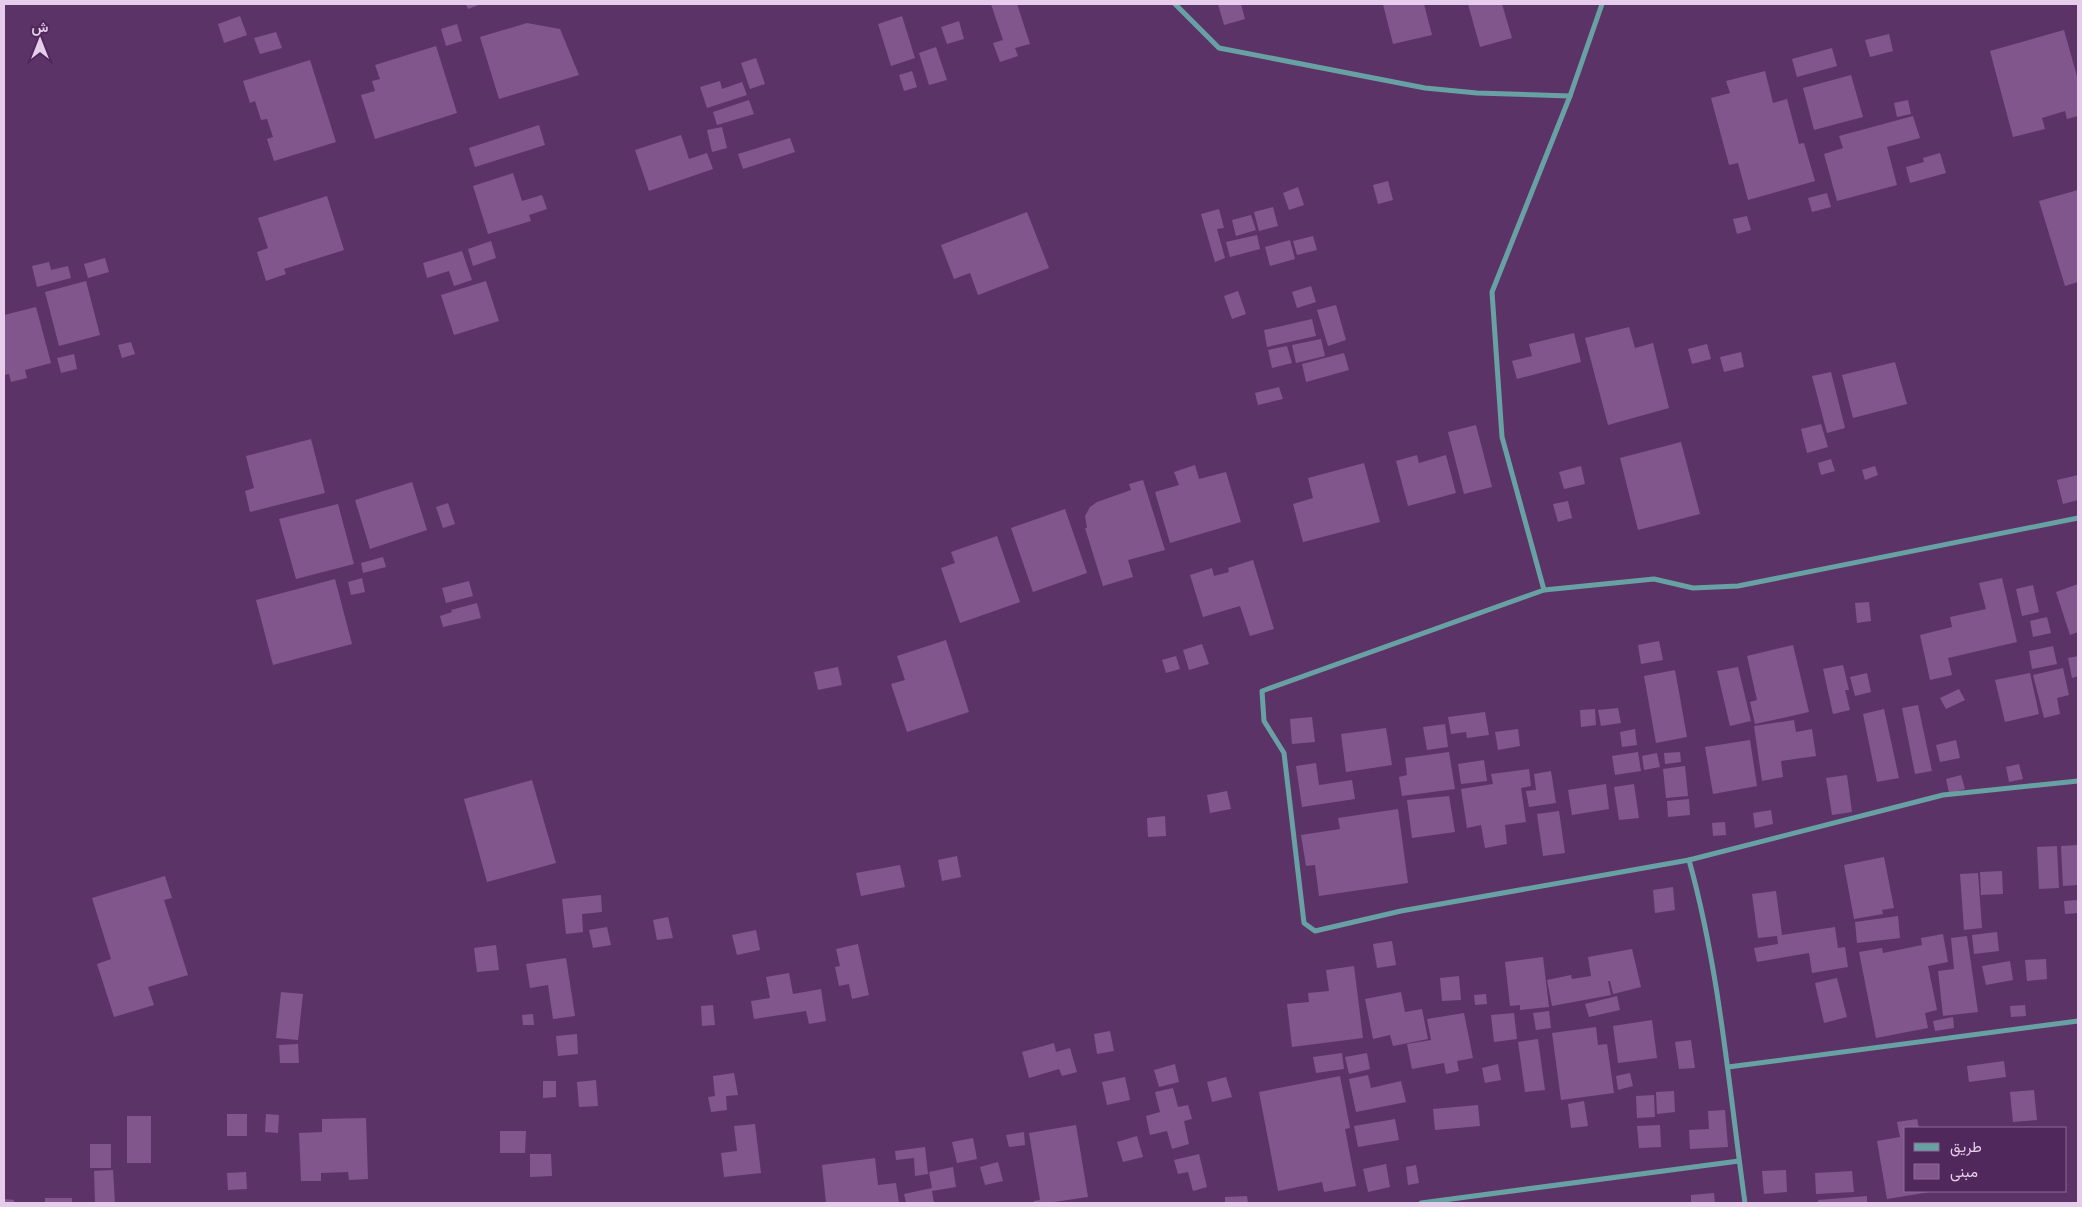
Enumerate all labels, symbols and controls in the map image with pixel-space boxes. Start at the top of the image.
north arrow [15,15,65,65]
text: ش [32,18,49,36]
legend [1904,1127,2067,1192]
text: طريق [1950,1137,1982,1157]
text: مبنى [1950,1162,1978,1182]

